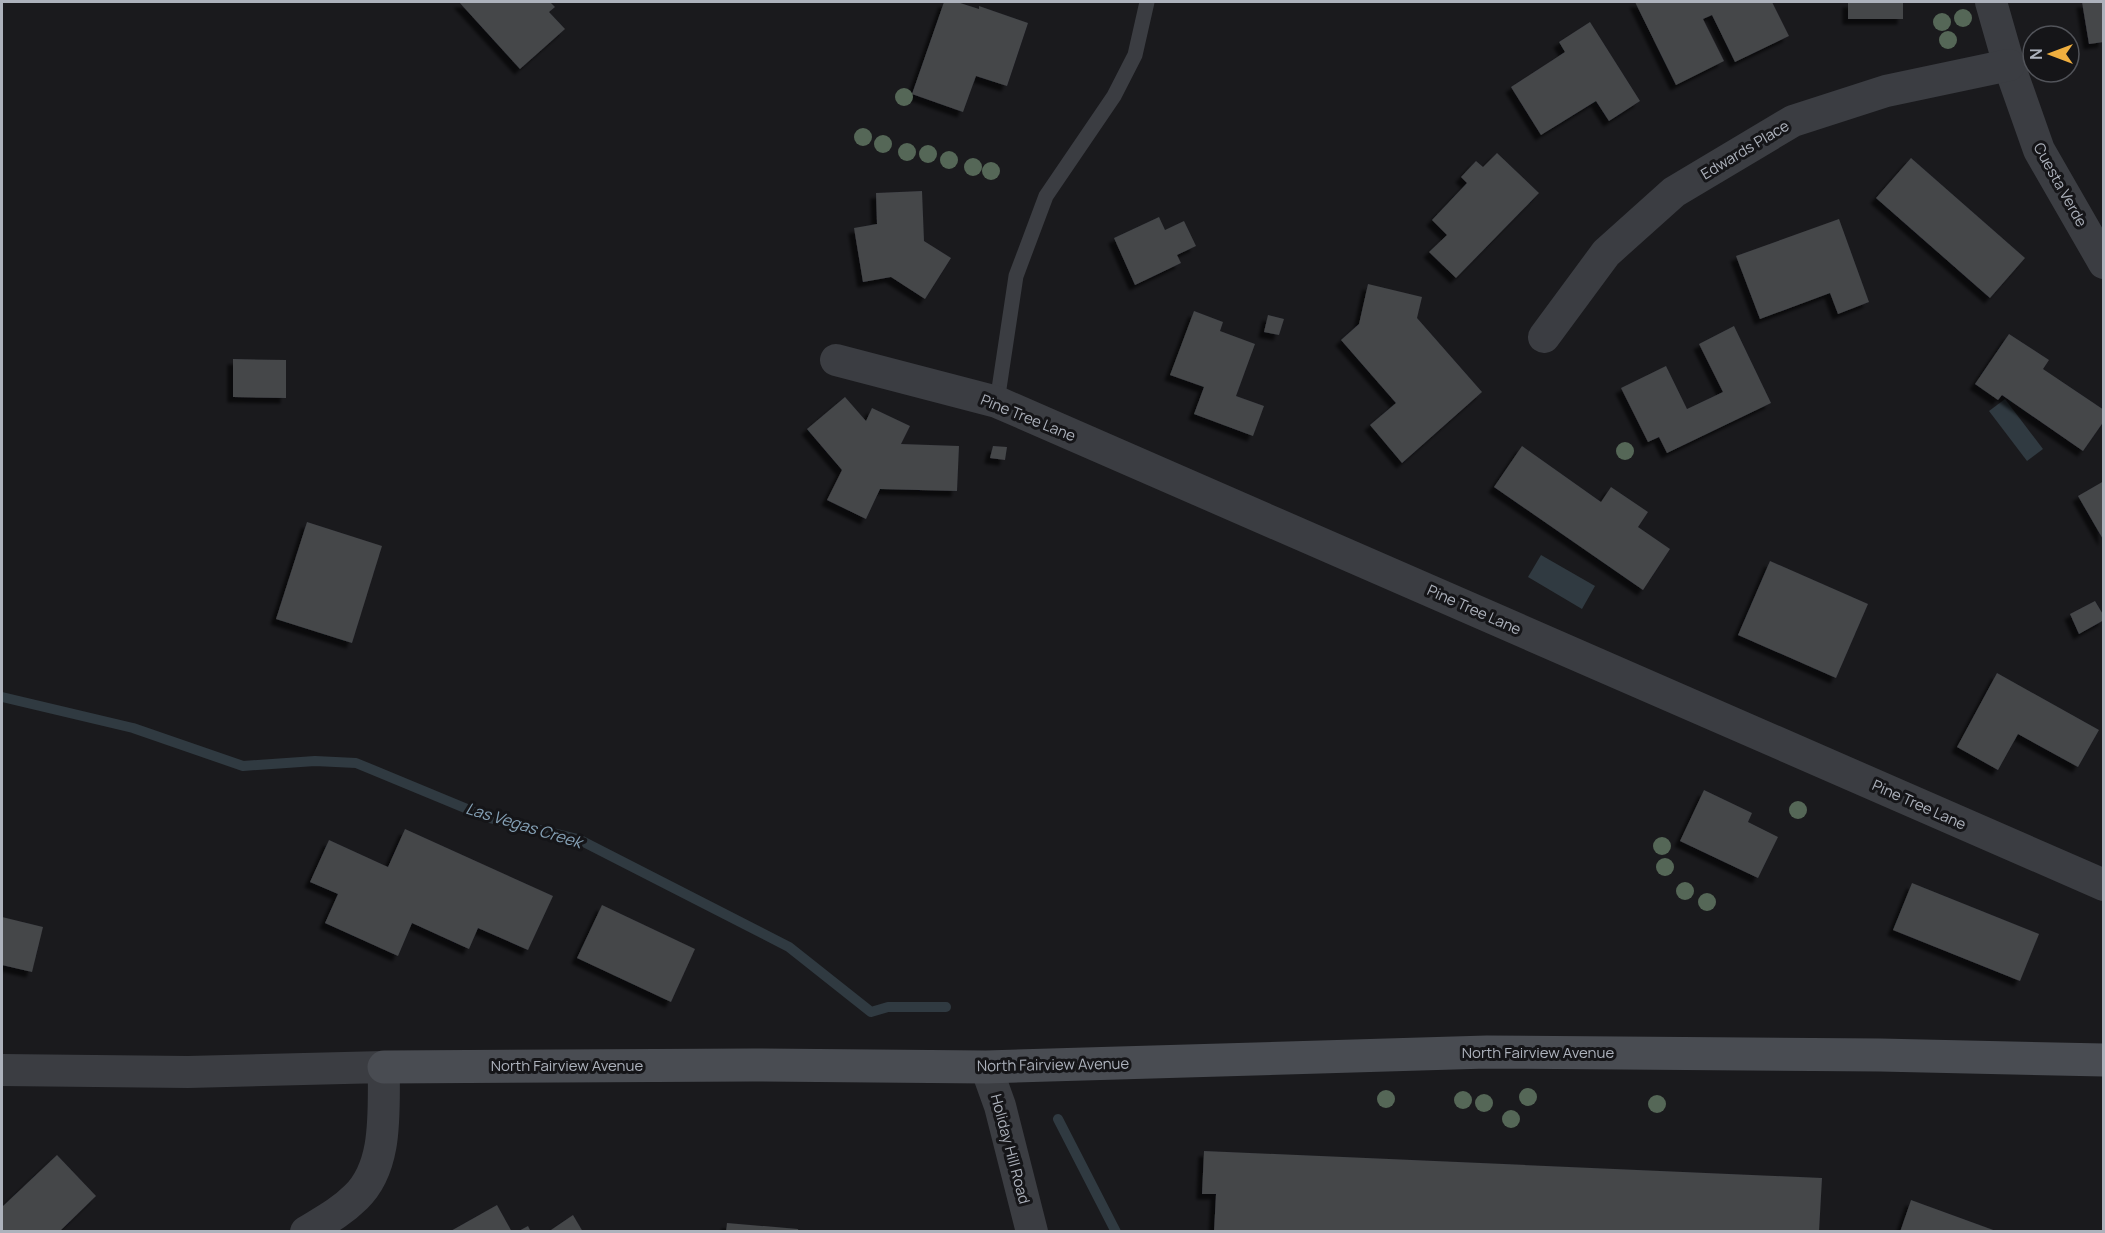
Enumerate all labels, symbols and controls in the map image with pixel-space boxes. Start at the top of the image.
north arrow [2021,24,2081,84]
text: N [2025,48,2047,60]
street label: Edwards Place [1697,115,1793,184]
street label: Cuesta Verde [2029,139,2092,231]
street label: Pine Tree Lane [978,389,1079,446]
street label: Pine Tree Lane [1424,579,1525,640]
street label: Pine Tree Lane [1869,774,1970,835]
water label: Las Vegas Creek [463,797,587,854]
street label: North Fairview Avenue [1462,1042,1614,1063]
street label: North Fairview Avenue [977,1053,1130,1076]
street label: North Fairview Avenue [491,1055,643,1076]
street label: Holiday Hill Road [986,1092,1035,1206]

